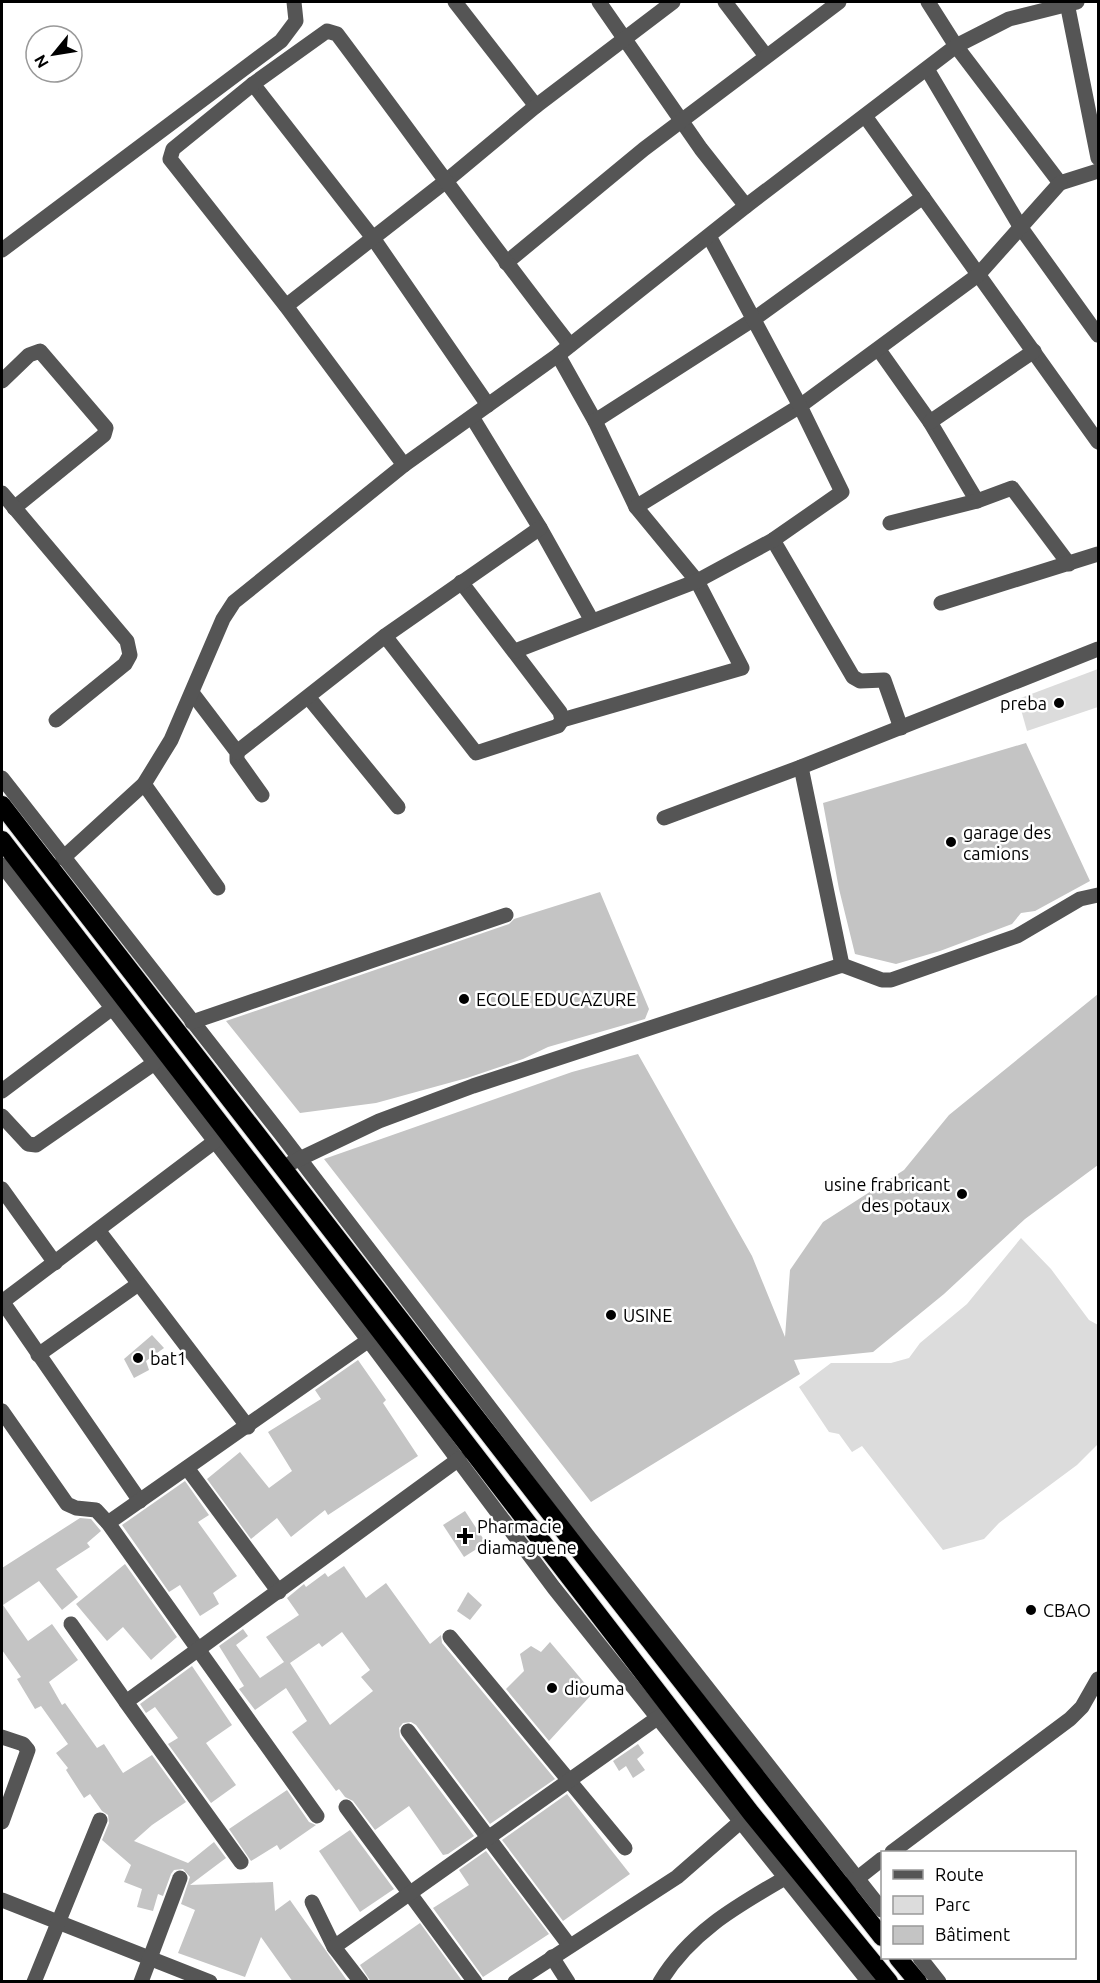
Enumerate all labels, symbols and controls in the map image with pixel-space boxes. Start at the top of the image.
north arrow [24,24,84,84]
text: N [30,52,52,71]
place label: preba [1000,693,1047,713]
marker: preba [1052,696,1066,710]
place label: garage des camions [963,822,1052,863]
marker: garage des camions [944,835,958,849]
place label: ECOLE EDUCAZURE [476,989,636,1009]
marker: ECOLE EDUCAZURE [457,992,471,1006]
place label: usine frabricant des potaux [824,1174,950,1215]
marker: usine frabricant des potaux [955,1187,969,1201]
place label: USINE [623,1305,672,1325]
marker: USINE [604,1308,618,1322]
place label: bat1 [150,1348,187,1368]
marker: bat1 [131,1351,145,1365]
place label: Pharmacie diamaguene [477,1516,577,1557]
marker: Pharmacie diamaguene [458,1529,472,1543]
place label: CBAO [1043,1600,1091,1620]
marker: CBAO [1024,1603,1038,1617]
place label: diouma [564,1678,625,1698]
marker: diouma [545,1681,559,1695]
legend [881,1851,1076,1959]
text: Route [935,1864,984,1884]
text: Parc [935,1894,970,1914]
text: Bâtiment [935,1924,1010,1944]

